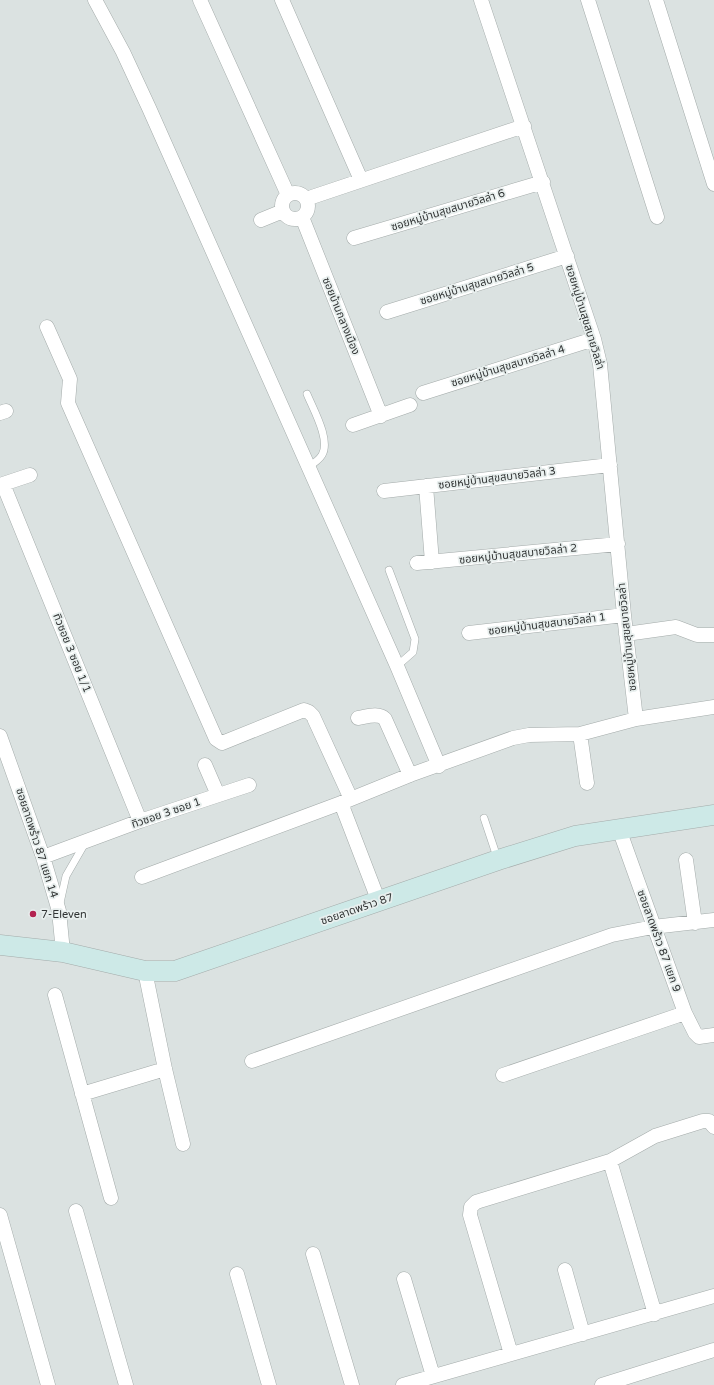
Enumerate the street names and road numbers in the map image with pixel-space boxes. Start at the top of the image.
street label: ซอยหมู่บ้านสุขสบายวิลล่า 6 [389,186,507,234]
street label: ซอยหมู่บ้านสุขสบายวิลล่า 5 [418,260,536,308]
street label: ซอยหมู่บ้านสุขสบายวิลล่า [563,263,607,371]
street label: ซอยบ้านกลางเมือง [320,275,362,357]
street label: ซอยหมู่บ้านสุขสบายวิลล่า 4 [449,342,567,390]
street label: ซอยหมู่บ้านสุขสบายวิลล่า 3 [437,464,557,492]
street label: ซอยหมู่บ้านสุขสบายวิลล่า 2 [458,541,578,567]
street label: ซอยหมู่บ้านสุขสบายวิลล่า [615,582,639,692]
street label: ซอยหมู่บ้านสุขสบายวิลล่า 1 [487,610,607,638]
street label: ทิวซอย 3 ซอย 1/1 [50,612,94,694]
street label: ซอยลาดพร้าว 87 แยก 14 [13,786,61,900]
street label: ทิวซอย 3 ซอย 1 [130,795,202,831]
street label: ซอยลาดพร้าว 87 แยก 9 [634,888,684,994]
street label: ซอยลาดพร้าว 87 [319,890,395,928]

